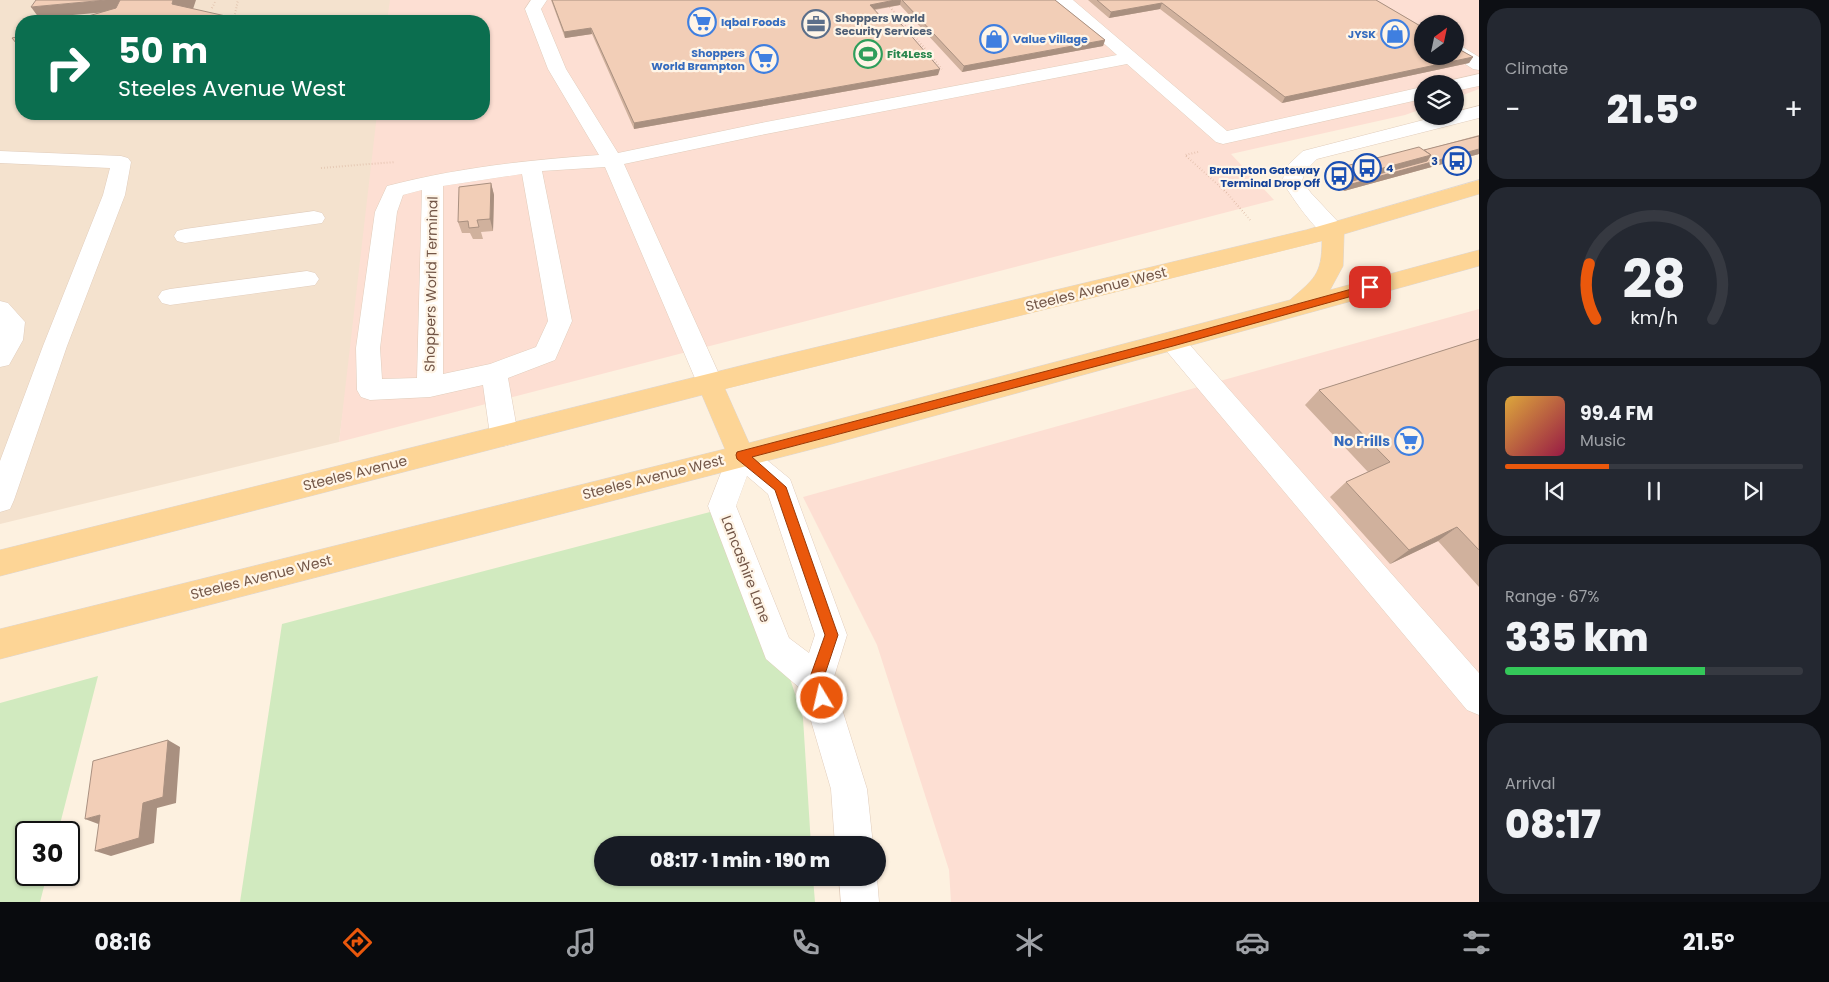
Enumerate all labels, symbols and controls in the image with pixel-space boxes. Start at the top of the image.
supermarket icon: Iqbal Foods [687,7,717,37]
office icon: Shoppers World Security Services [801,9,831,39]
place label: Shoppers World Security Services [835,10,932,39]
place label: Iqbal Foods [721,14,786,30]
north arrow [1414,15,1464,65]
map controls [1414,15,1464,125]
shop icon: JYSK [1380,19,1410,49]
shop icon: Value Village [979,24,1009,54]
text: 50 m [118,26,208,75]
place label: JYSK [1348,26,1376,42]
place label: Value Village [1013,31,1088,47]
icon: right [35,35,100,100]
sports icon: Fit4Less [853,39,883,69]
supermarket icon: Shoppers World Brampton [749,44,779,74]
place label: Shoppers World Brampton [651,45,745,74]
place label: Fit4Less [887,46,932,62]
text: Climate [1505,57,1568,80]
text: Steeles Avenue West [118,73,346,104]
button: layers [1414,75,1464,125]
text: 21.5° [1607,83,1698,136]
text: − [1505,90,1520,129]
text: + [1784,90,1803,129]
bus stop icon: 3 [1442,146,1472,176]
bus stop icon: 4 [1352,153,1382,183]
place label: 3 [1431,153,1438,169]
place label: 4 [1386,160,1394,176]
bus stop icon: Brampton Gateway Terminal Drop Off [1324,161,1354,191]
place label: Brampton Gateway Terminal Drop Off [1209,162,1320,191]
street label: Shoppers World Terminal [419,196,443,372]
text: 28 [1622,243,1686,316]
street label: Steeles Avenue West [1023,262,1169,316]
pin [1349,266,1391,308]
icon: arrive [1356,273,1384,301]
text: km/h [1630,305,1678,330]
text: 99.4 FM [1580,400,1653,427]
supermarket icon: No Frills [1394,426,1424,456]
text: Music [1580,429,1626,452]
place label: No Frills [1334,431,1390,451]
street label: Steeles Avenue [301,450,409,496]
street label: Steeles Avenue West [580,450,726,504]
icon: previous [1541,477,1569,505]
icon: pause [1640,477,1668,505]
icon: next [1739,477,1767,505]
street label: Lancashire Lane [716,513,776,626]
street label: Steeles Avenue West [188,550,334,604]
text: Range · 67% [1505,585,1600,608]
text: 335 km [1505,611,1649,664]
position arrow [795,671,847,723]
text: Arrival [1505,772,1555,795]
text: 08:17 [1505,798,1601,851]
speed limit sign: 30 [15,821,80,886]
text: 08:17 · 1 min · 190 m [650,847,830,874]
icon: directions [340,925,375,960]
icon: music [564,925,599,960]
icon: phone [788,925,823,960]
icon: climate [1012,925,1047,960]
icon: car [1235,925,1270,960]
icon: filters [1459,925,1494,960]
text: 08:16 [94,927,152,958]
text: 21.5° [1683,927,1735,958]

